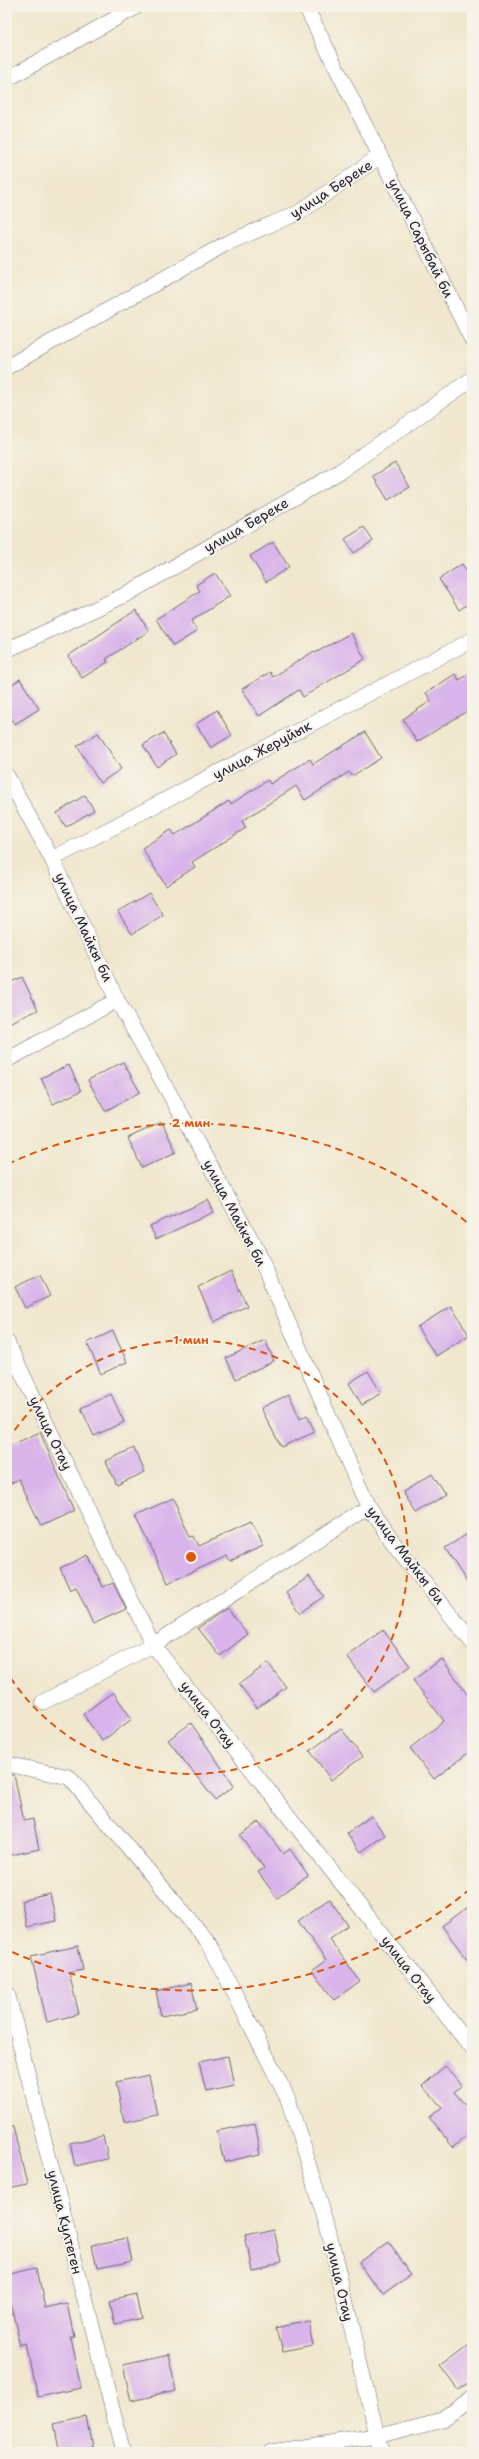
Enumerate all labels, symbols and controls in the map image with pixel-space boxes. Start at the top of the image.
street label: улица Береке [286,156,376,222]
street label: улица Сарыбай би [384,175,458,301]
street label: улица Береке [200,493,292,556]
street label: улица Жеруйык [210,716,315,784]
street label: улица Майкы би [51,869,117,985]
text: 2 мин [172,1115,210,1131]
street label: улица Майкы би [199,1156,271,1270]
text: 1 мин [173,1332,209,1348]
street label: улица Отау [25,1393,77,1473]
street label: улица Майкы би [363,1502,449,1608]
centre of rings [184,1550,198,1564]
street label: улица Отау [176,1677,240,1751]
street label: улица Отау [377,1932,441,2006]
street label: улица Култеген [43,2168,87,2276]
street label: улица Отау [322,2241,358,2323]

